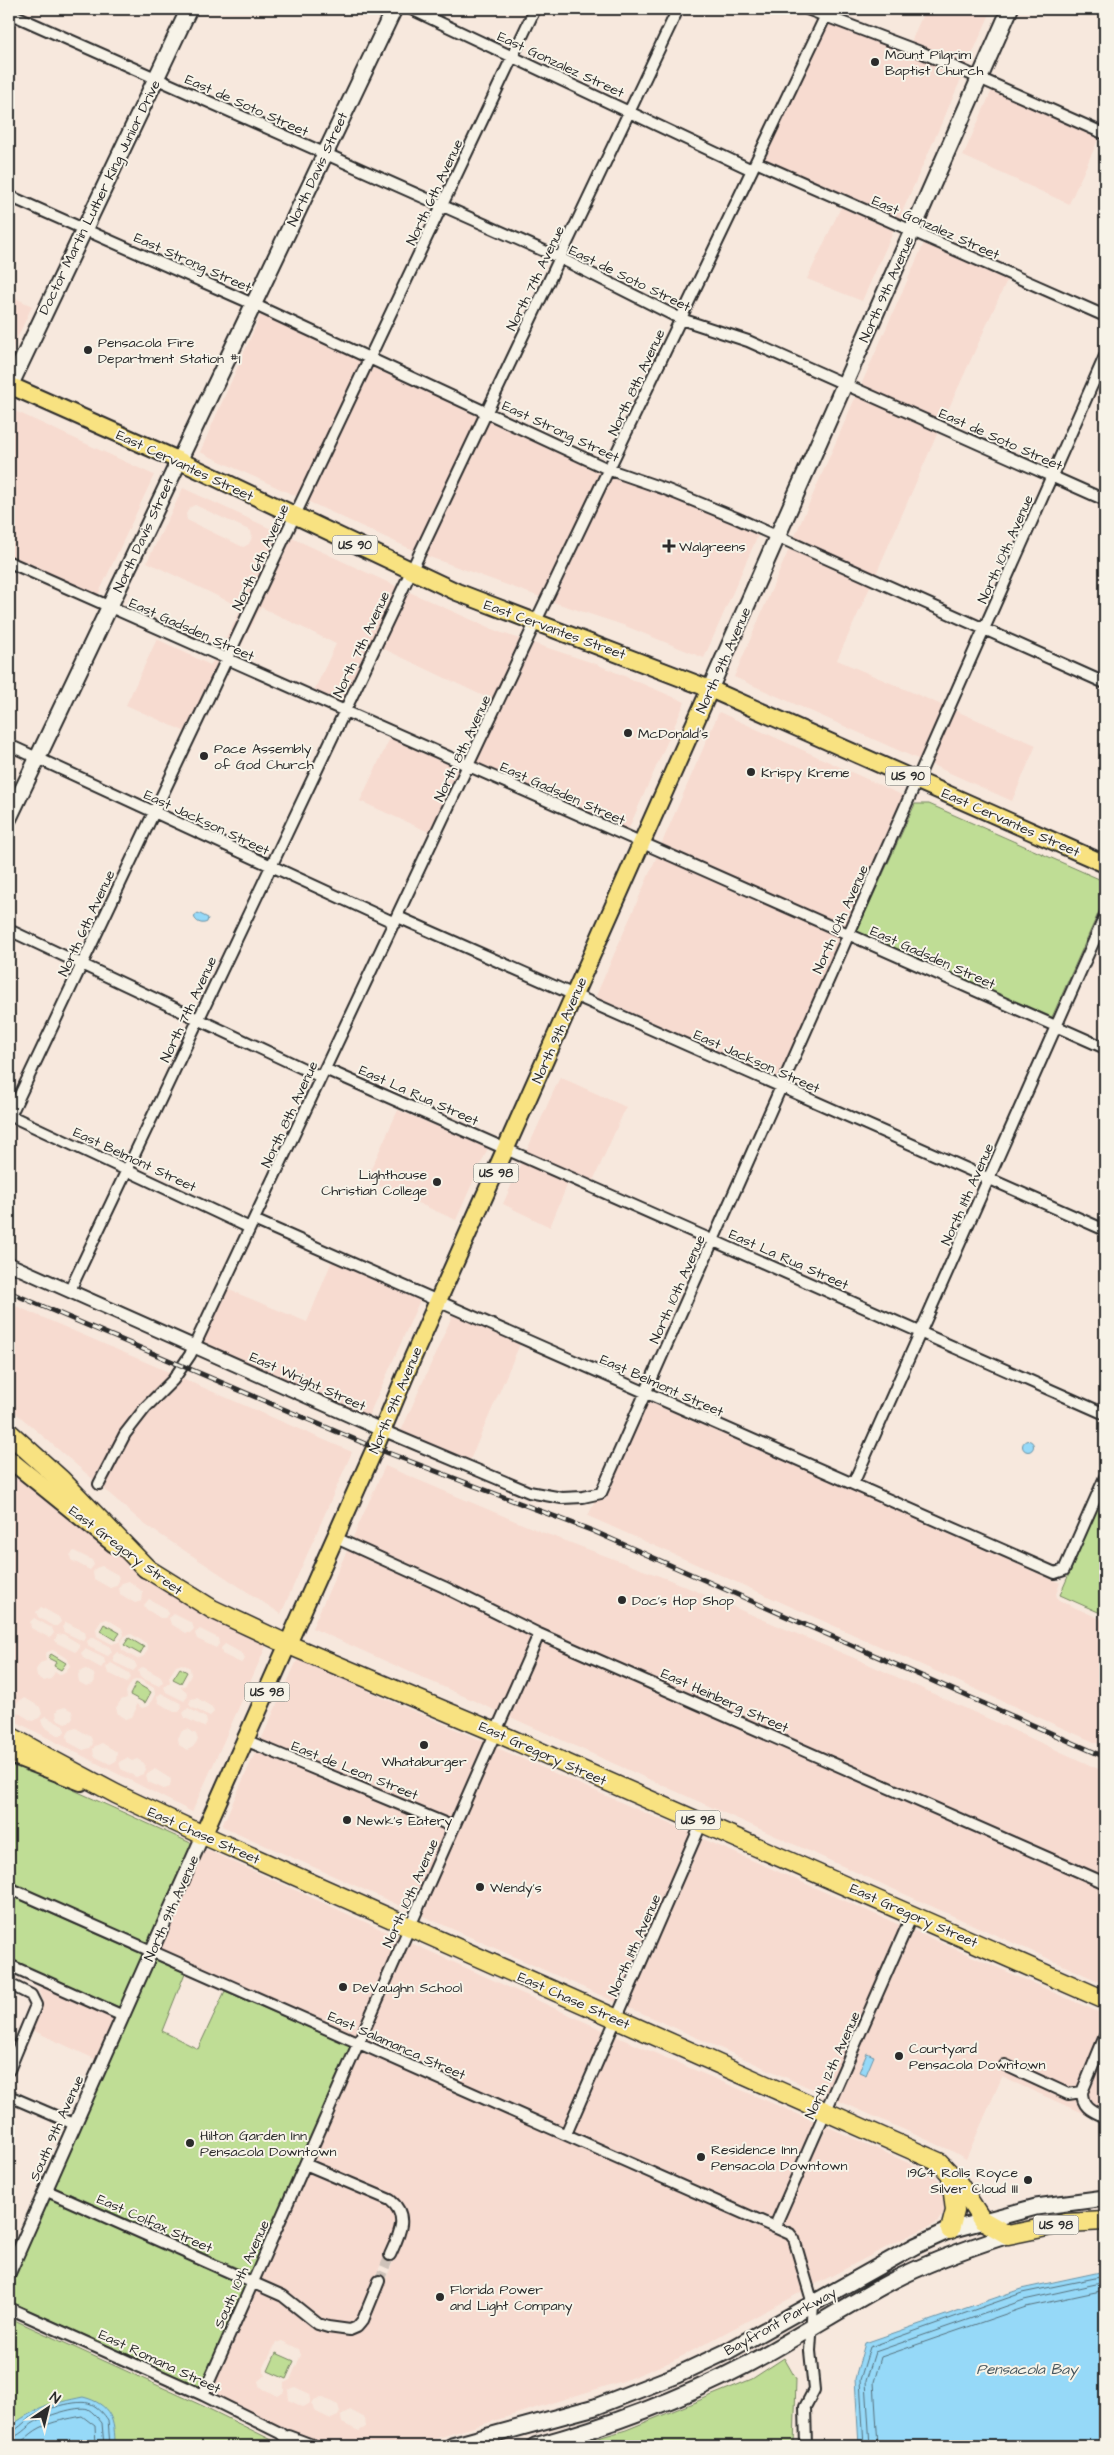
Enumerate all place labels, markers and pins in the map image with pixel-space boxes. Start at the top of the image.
place label: Mount Pilgrim Baptist Church [885,45,983,81]
marker: Mount Pilgrim Baptist Church [869,56,881,68]
place label: Pensacola Fire Department Station #1 [98,333,241,369]
marker: Pensacola Fire Department Station #1 [82,344,94,356]
place label: Walgreens [679,537,746,557]
marker: Walgreens [663,540,675,552]
place label: McDonald's [638,724,708,744]
marker: McDonald's [622,727,634,739]
place label: Pace Assembly of God Church [214,739,314,775]
marker: Pace Assembly of God Church [198,750,210,762]
place label: Krispy Kreme [761,763,850,783]
marker: Krispy Kreme [745,766,757,778]
place label: Lighthouse Christian College [321,1165,427,1201]
marker: Lighthouse Christian College [431,1176,443,1188]
place label: Doc's Hop Shop [632,1591,734,1611]
marker: Doc's Hop Shop [616,1594,628,1606]
marker: Whataburger [418,1739,430,1751]
place label: Whataburger [381,1752,467,1772]
place label: Newk's Eatery [357,1811,453,1831]
marker: Newk's Eatery [341,1814,353,1826]
place label: Wendy's [490,1878,542,1898]
marker: Wendy's [474,1881,486,1893]
place label: DeVaughn School [353,1978,462,1998]
marker: DeVaughn School [337,1981,349,1993]
place label: Courtyard Pensacola Downtown [909,2039,1045,2075]
marker: Courtyard Pensacola Downtown [893,2050,905,2062]
place label: Hilton Garden Inn Pensacola Downtown [200,2126,336,2162]
marker: Hilton Garden Inn Pensacola Downtown [184,2137,196,2149]
place label: Residence Inn Pensacola Downtown [711,2140,847,2176]
marker: Residence Inn Pensacola Downtown [695,2151,707,2163]
place label: 1964 Rolls Royce Silver Cloud III [907,2163,1018,2199]
marker: 1964 Rolls Royce Silver Cloud III [1022,2174,1034,2186]
place label: Florida Power and Light Company [450,2280,573,2316]
marker: Florida Power and Light Company [434,2291,446,2303]

